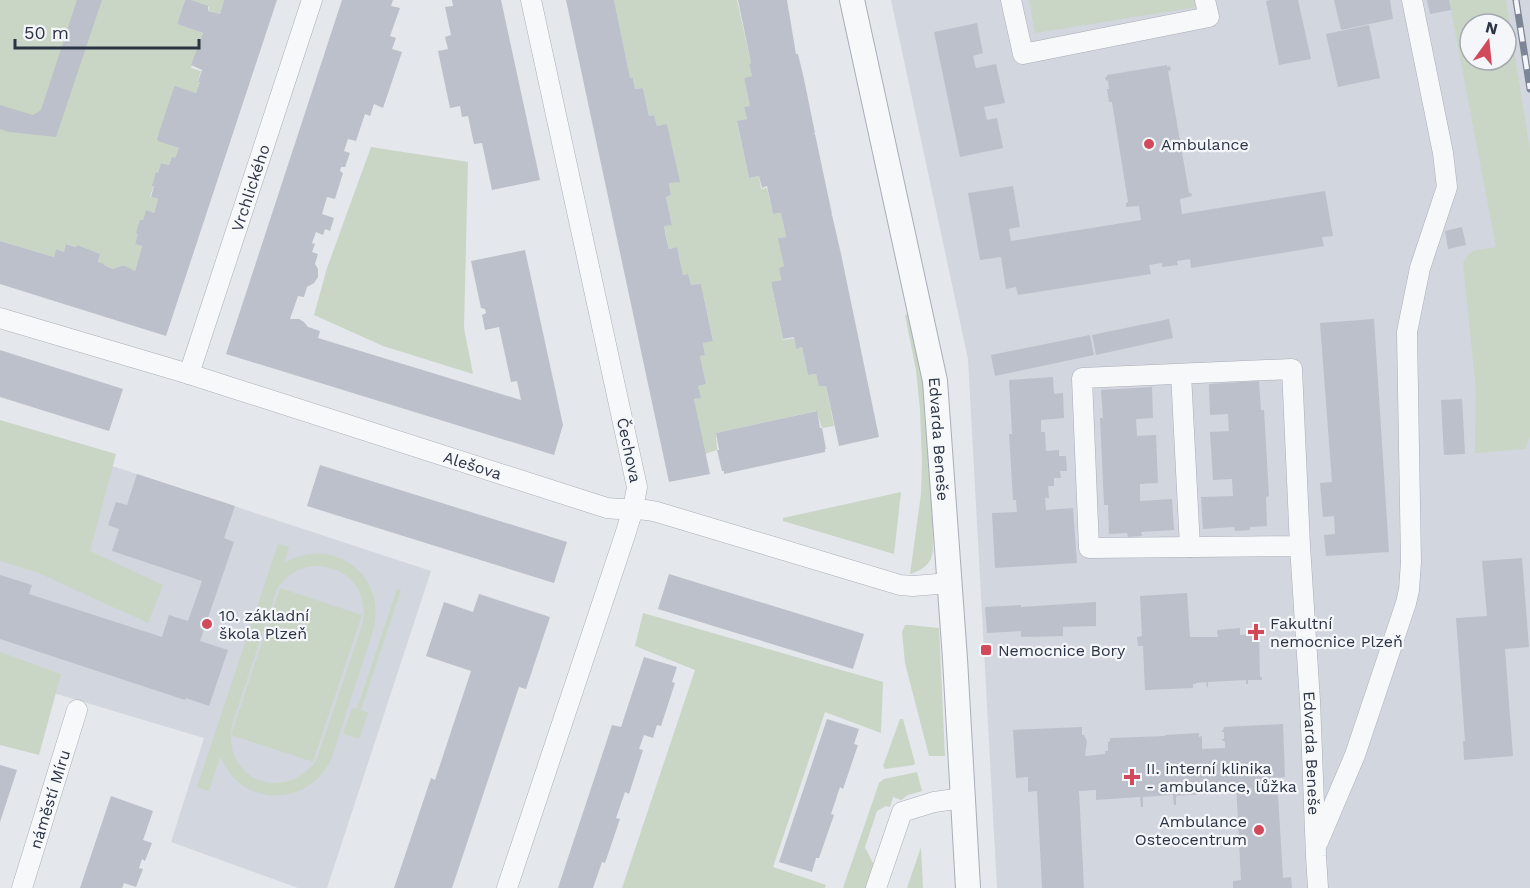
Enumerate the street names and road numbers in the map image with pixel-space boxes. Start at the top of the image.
street label: Vrchlického [227,142,273,234]
street label: Edvarda Beneše [925,376,953,502]
street label: Čechova [613,416,645,484]
street label: Alešova [441,447,504,483]
street label: Edvarda Beneše [1300,690,1324,816]
street label: náměstí Míru [25,747,74,851]

